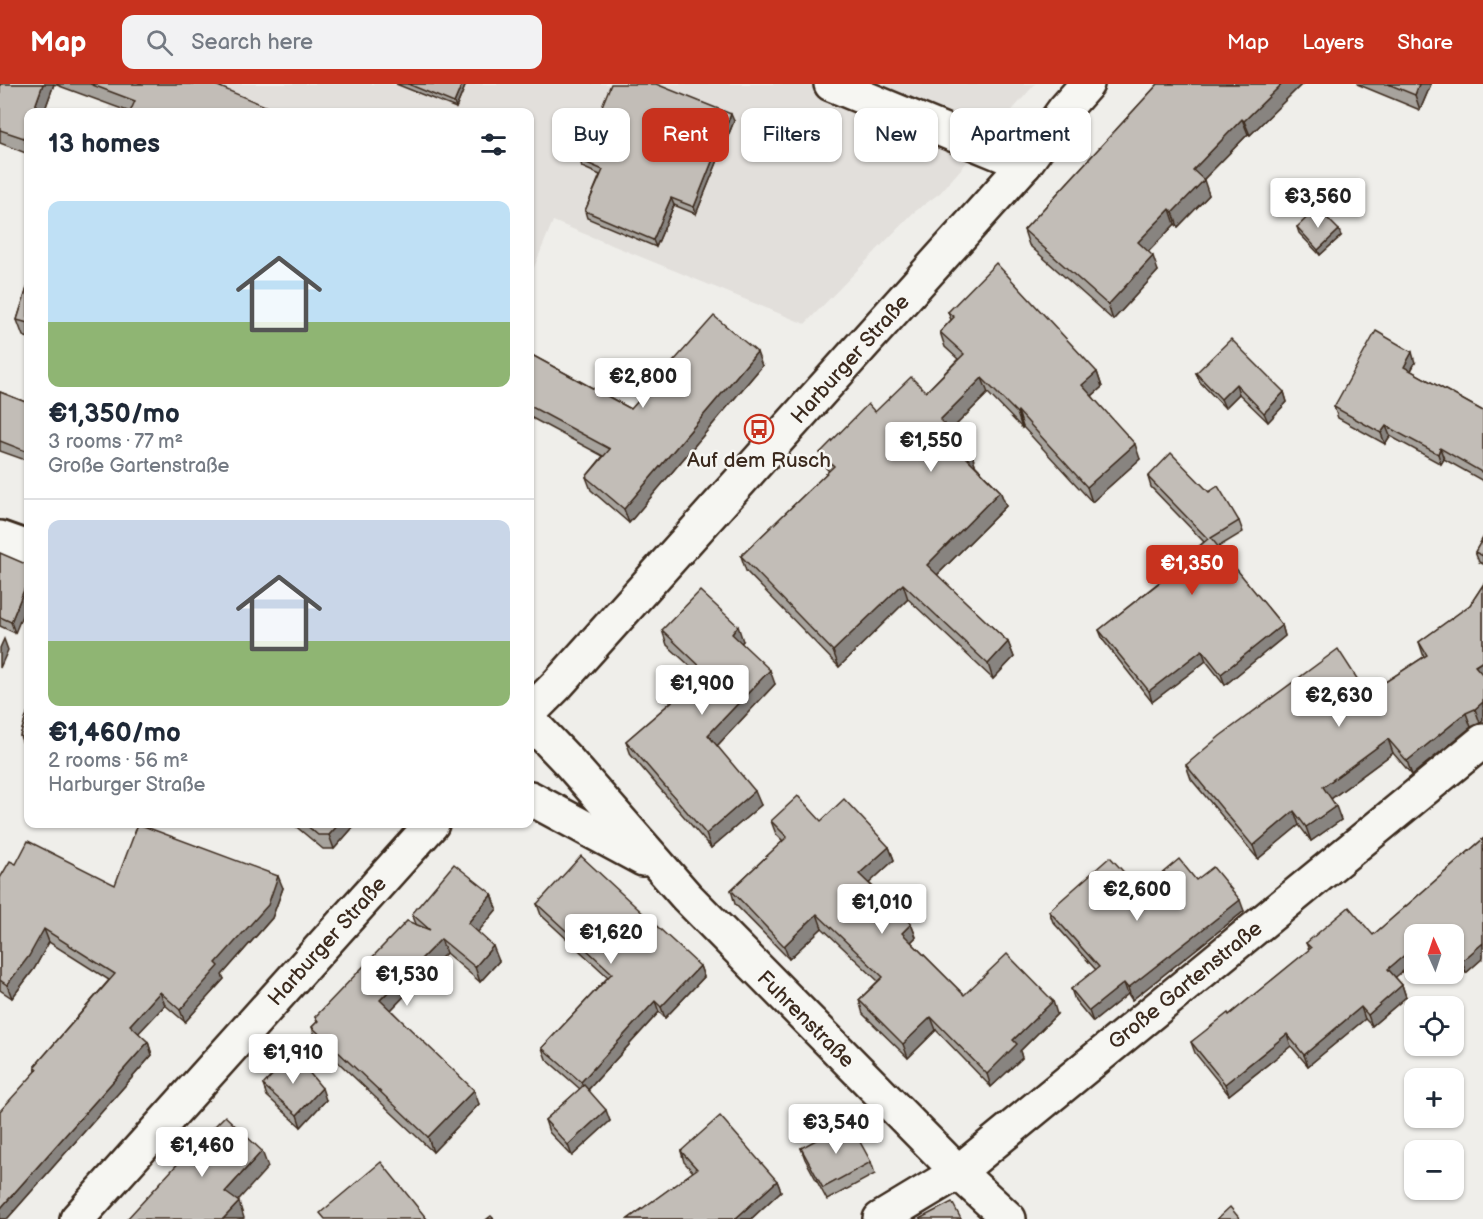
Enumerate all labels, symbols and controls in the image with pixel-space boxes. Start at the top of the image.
search box [122,15,542,69]
text: Map [30,26,86,59]
icon: search [143,26,176,59]
text: Search here [191,29,313,56]
text: Map [1227,30,1269,55]
text: Layers [1302,30,1364,55]
text: Share [1397,30,1453,55]
chip: Buy [552,108,630,162]
chip: Rent [642,108,729,162]
chip: Filters [741,108,842,162]
chip: New [854,108,938,162]
chip: Apartment [950,108,1091,162]
icon: filters [477,128,510,161]
text: 13 homes [48,129,160,160]
pin: €3,560 [1269,178,1367,229]
text: €3,560 [1284,185,1352,209]
icon: home [225,240,333,348]
street label: Harburger Straße [786,290,915,429]
pin: €2,800 [594,358,692,409]
text: €2,800 [609,365,677,389]
text: €1,350/mo [48,399,180,430]
bus stop icon: Auf dem Rusch [743,413,775,445]
pin: €1,550 [882,422,980,473]
text: €1,550 [899,429,963,453]
text: 3 rooms · 77 m² [48,430,183,454]
place label: Auf dem Rusch [687,448,831,473]
text: Große Gartenstraße [48,454,229,478]
pin: €1,350 [1143,545,1241,596]
text: €1,350 [1160,552,1224,576]
icon: home [225,559,333,667]
pin: €1,900 [653,665,751,716]
text: €1,900 [670,672,734,696]
pin: €2,630 [1290,677,1388,728]
text: €2,630 [1305,684,1373,708]
text: €1,460/mo [48,718,181,749]
text: 2 rooms · 56 m² [48,749,188,773]
text: Harburger Straße [48,773,205,797]
pin: €2,600 [1088,871,1186,922]
street label: Harburger Straße [263,872,392,1011]
text: €2,600 [1103,878,1171,902]
pin: €1,010 [833,884,931,935]
text: €1,010 [851,891,913,915]
pin: €1,620 [562,914,660,965]
street label: Große Gartenstraße [1103,916,1267,1055]
text: €1,620 [579,921,643,945]
north arrow [1404,924,1464,984]
map controls [1404,924,1464,1200]
pin: €1,530 [358,956,456,1007]
text: €1,530 [375,963,439,987]
street label: Fuhrenstraße [752,966,859,1073]
button: locate [1404,996,1464,1056]
pin: €1,910 [244,1034,342,1085]
text: €1,910 [263,1041,323,1065]
button: + [1404,1068,1464,1128]
pin: €3,540 [787,1104,885,1155]
text: €3,540 [803,1111,869,1135]
pin: €1,460 [153,1127,251,1178]
text: €1,460 [170,1134,234,1158]
button: − [1404,1140,1464,1200]

